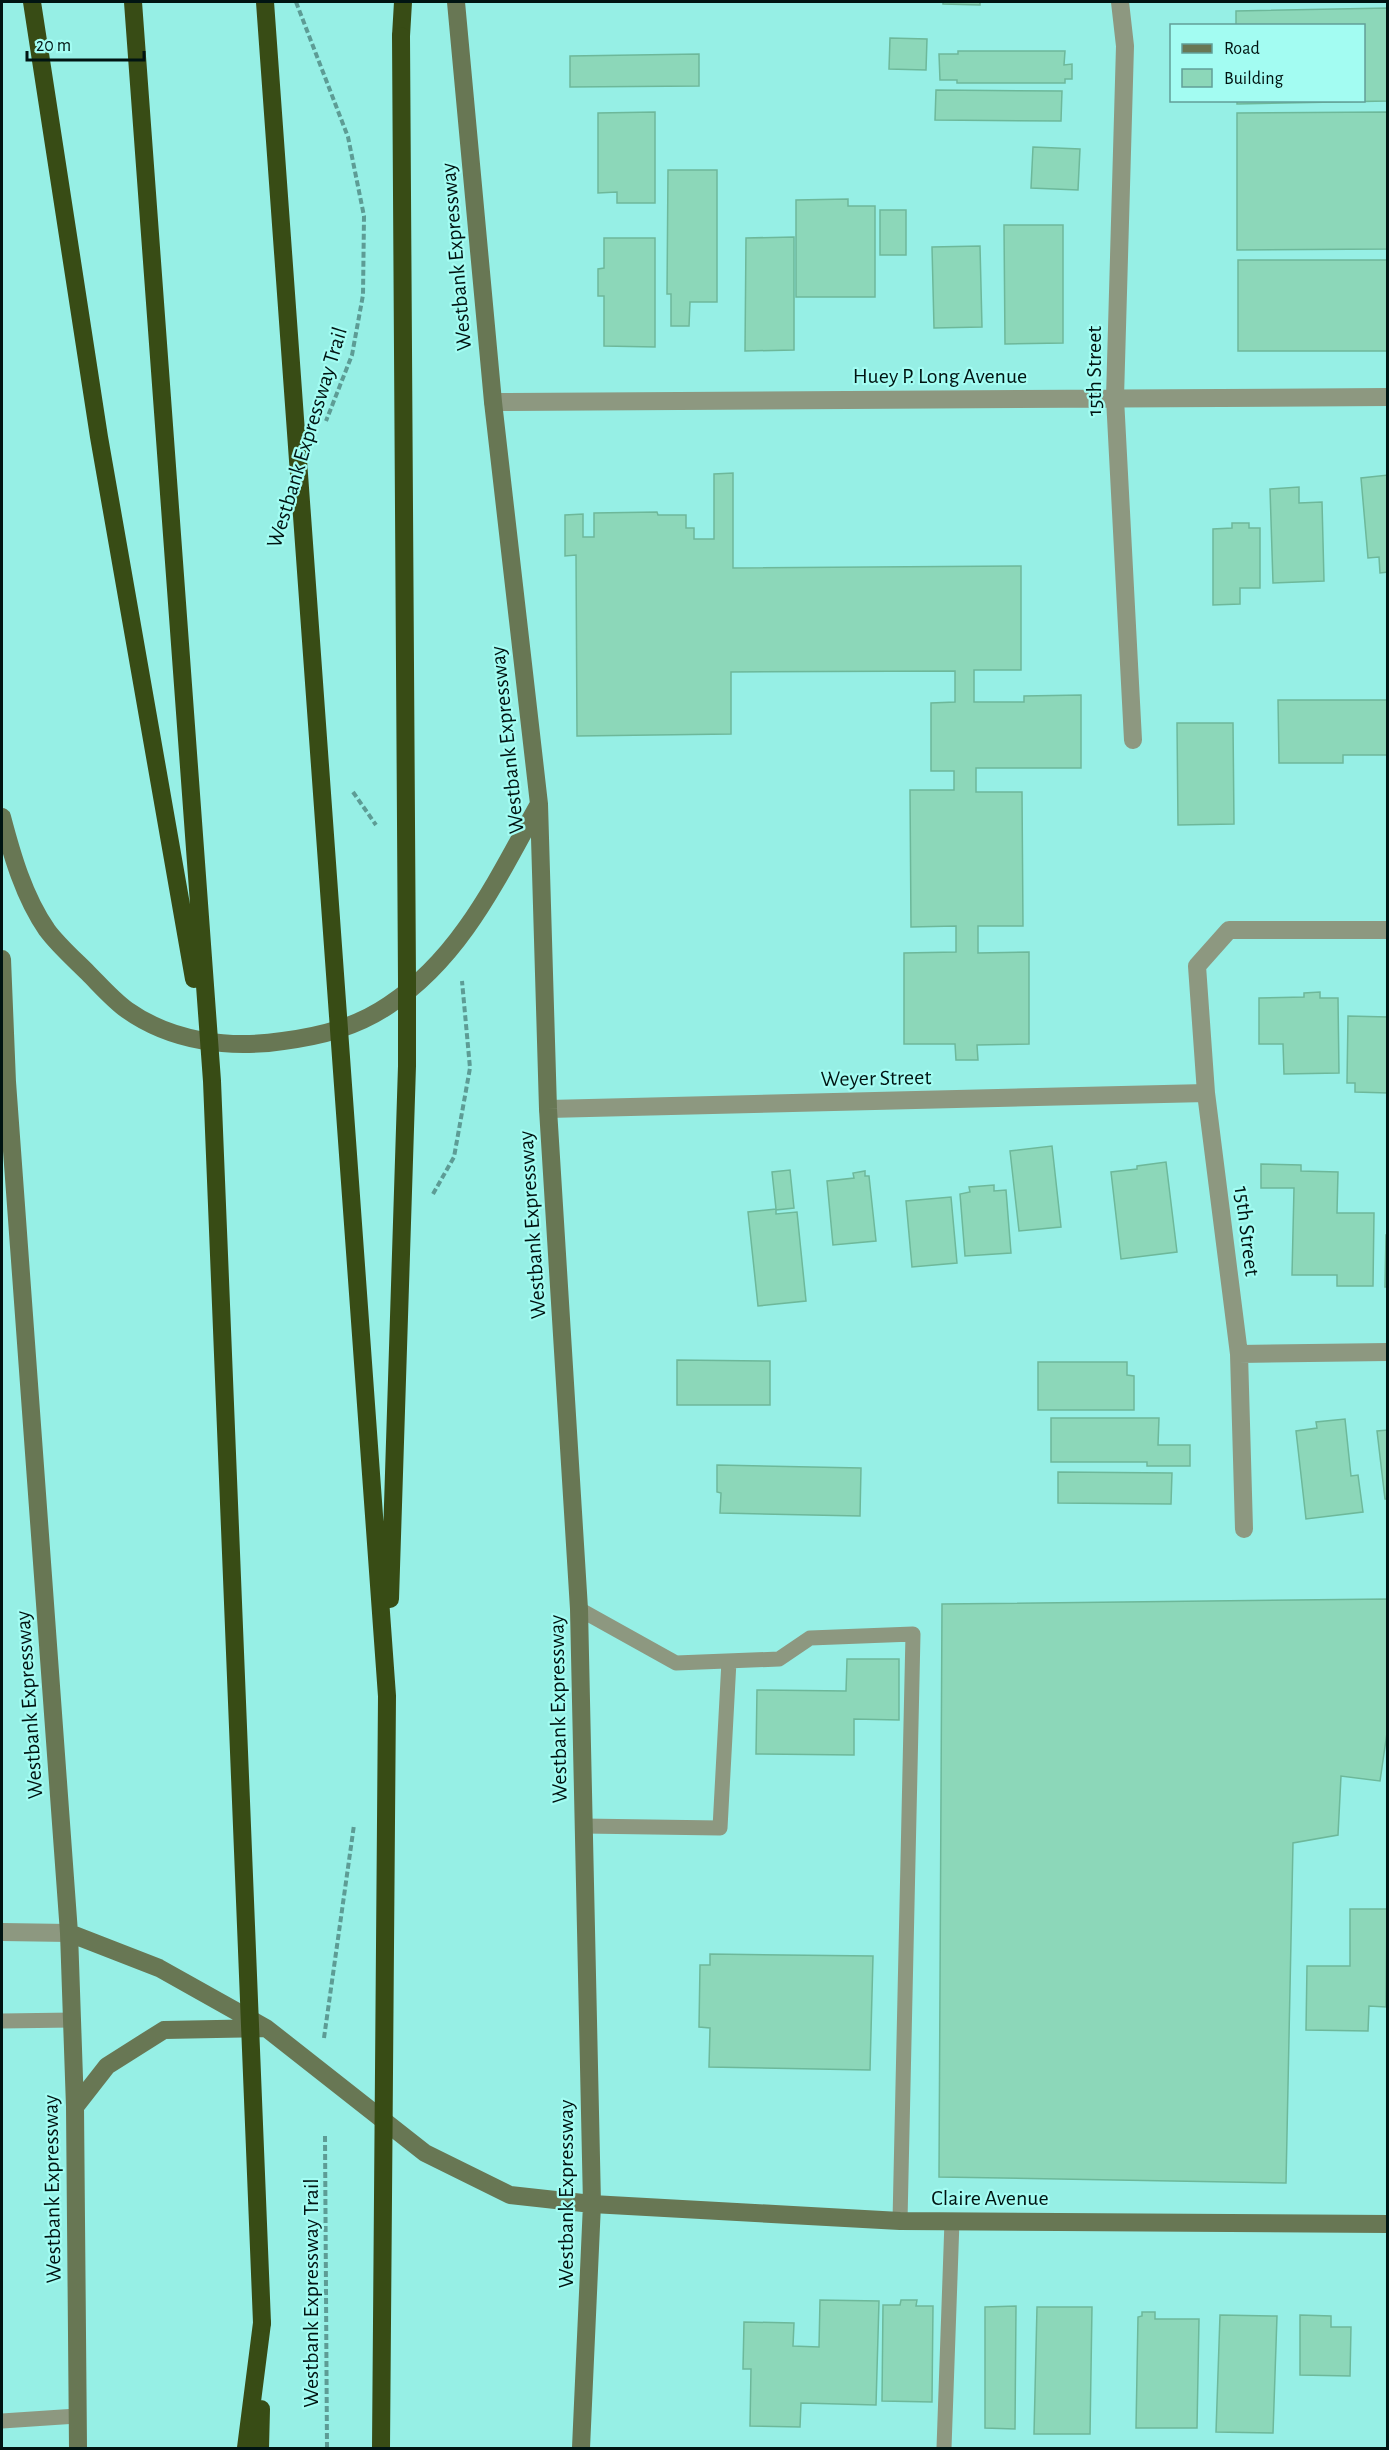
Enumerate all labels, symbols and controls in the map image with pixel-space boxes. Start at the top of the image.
scale bar [27,24,144,62]
legend [1170,24,1365,102]
text: 20 m [36,37,71,55]
text: Road [1224,40,1260,58]
text: Building [1224,70,1284,88]
street label: Westbank Expressway [437,161,475,352]
street label: Westbank Expressway Trail [263,324,351,550]
street label: 15th Street [1083,326,1105,416]
street label: Huey P. Long Avenue [853,365,1027,387]
street label: Westbank Expressway [486,644,528,835]
street label: Weyer Street [821,1066,931,1090]
street label: Westbank Expressway [514,1129,550,1320]
street label: 15th Street [1231,1185,1263,1277]
street label: Westbank Expressway [11,1609,47,1800]
street label: Westbank Expressway [545,1614,571,1803]
street label: Westbank Expressway [39,2094,65,2283]
street label: Westbank Expressway [555,2099,577,2288]
street label: Westbank Expressway Trail [300,2178,322,2408]
street label: Claire Avenue [931,2187,1049,2209]

